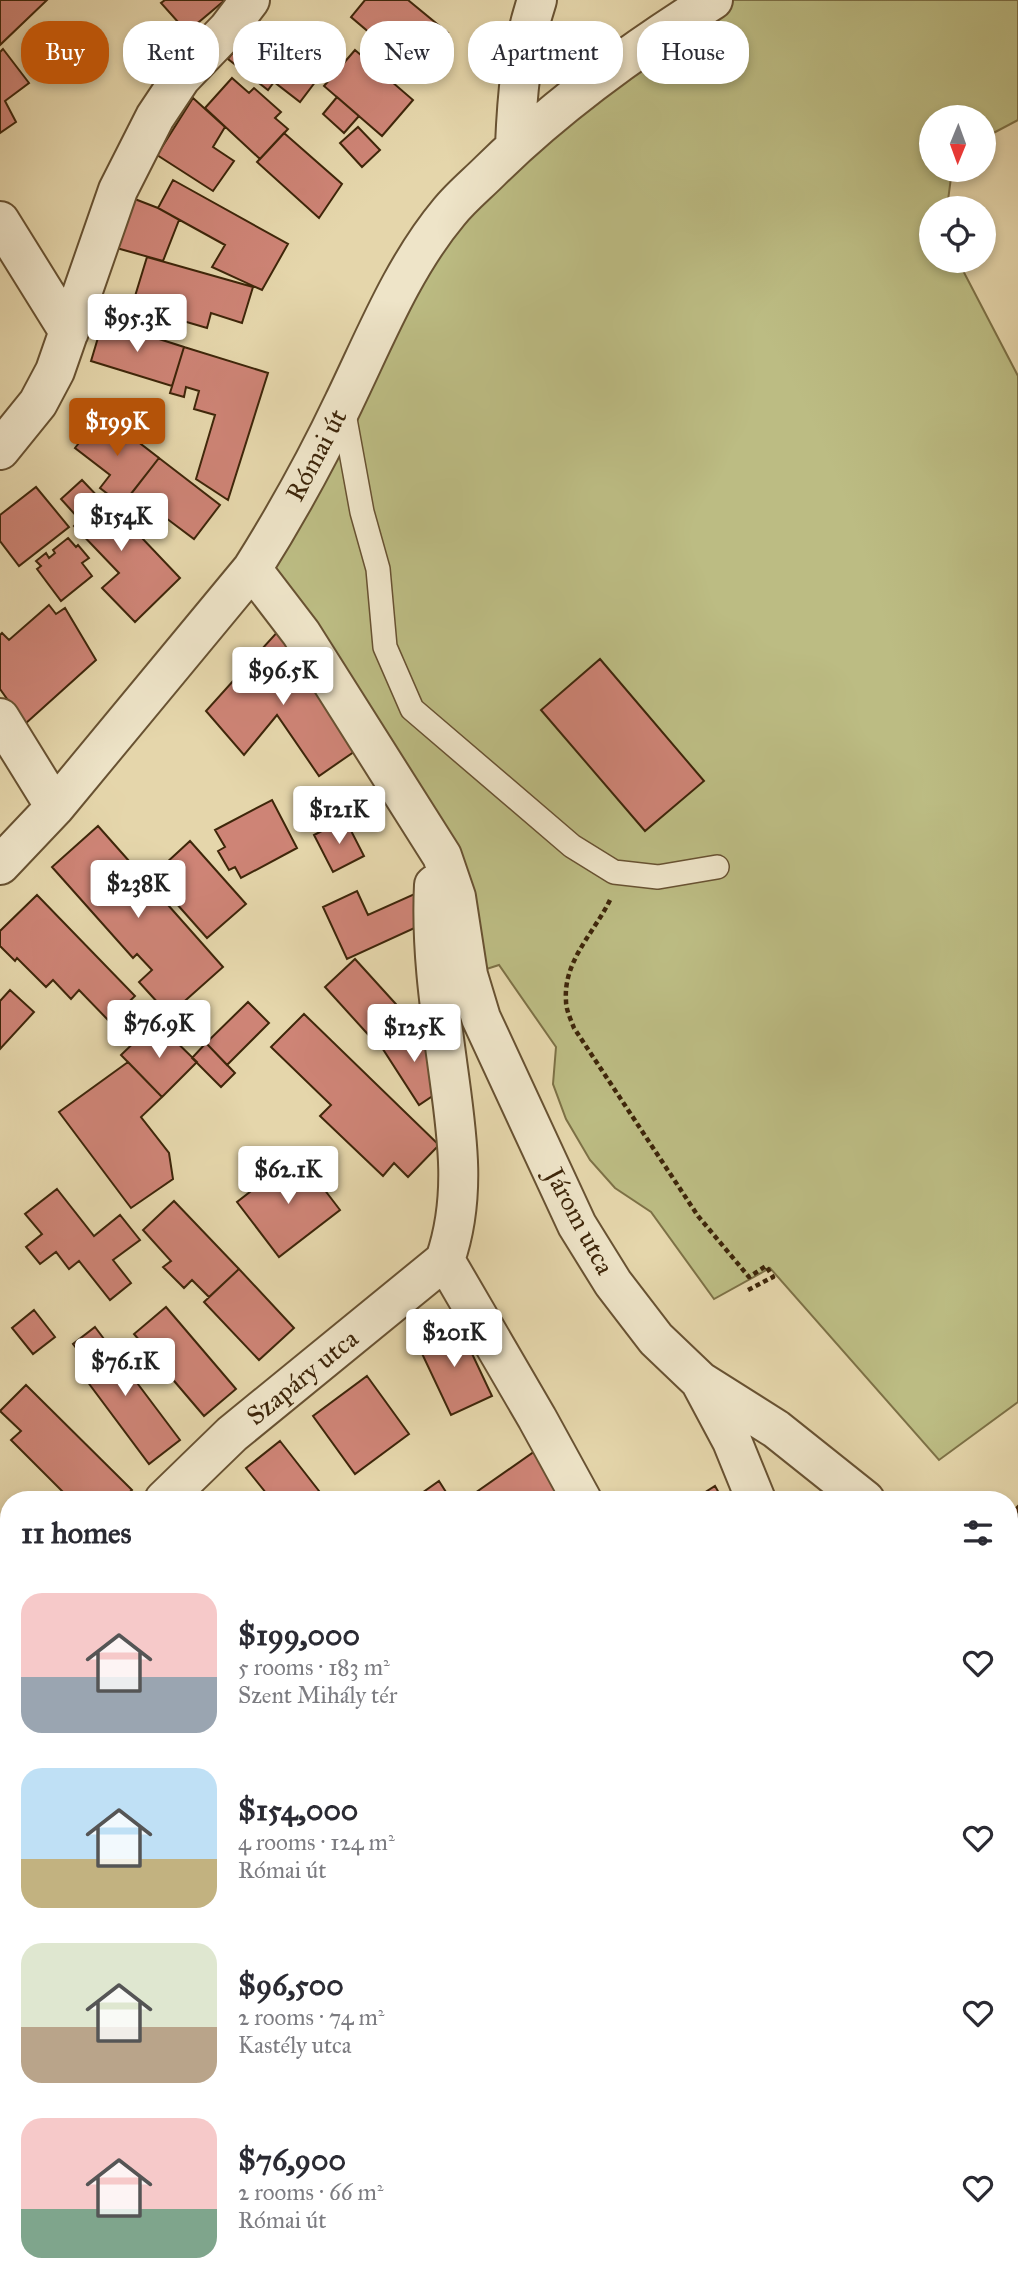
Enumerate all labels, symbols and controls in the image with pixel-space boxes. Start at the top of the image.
chip: Buy [21,21,109,84]
chip: Rent [123,21,219,84]
chip: Filters [233,21,346,84]
chip: New [360,21,454,84]
chip: Apartment [468,21,623,84]
chip: House [637,21,749,84]
north arrow [919,105,996,182]
map controls [919,105,996,273]
button: locate [919,196,996,273]
pin: $95.3K [80,294,194,354]
text: $95.3K [104,303,170,331]
pin: $199K [68,398,166,458]
street label: Római út [278,403,354,507]
text: $199K [85,407,149,435]
pin: $154K [72,494,170,553]
text: $154K [90,502,152,530]
pin: $96.5K [226,648,340,707]
text: $96.5K [248,656,318,684]
pin: $121K [290,786,388,846]
text: $121K [309,795,369,823]
pin: $238K [89,860,187,920]
text: $238K [107,869,169,897]
pin: $76.9K [102,1000,216,1060]
pin: $125K [365,1004,463,1064]
text: $76.9K [123,1009,195,1037]
text: $125K [383,1013,445,1041]
pin: $62.1K [231,1146,345,1206]
text: $62.1K [254,1155,322,1183]
street label: Járom utca [537,1160,621,1280]
pin: $201K [405,1310,503,1369]
text: $201K [422,1318,486,1346]
street label: Szapáry utca [240,1322,364,1432]
pin: $76.1K [68,1338,182,1398]
text: $76.1K [91,1347,159,1375]
icon: filters [959,1514,997,1552]
text: 11 homes [21,1515,132,1551]
text: $199,000 [238,1617,360,1653]
icon: home [77,1621,161,1705]
icon: heart [959,1644,997,1682]
text: 5 rooms · 183 m² [238,1653,390,1681]
text: Szent Mihály tér [238,1681,397,1709]
text: $154,000 [238,1792,358,1828]
icon: home [77,1796,161,1880]
icon: heart [959,1819,997,1857]
text: 4 rooms · 124 m² [238,1828,395,1856]
text: Római út [238,1856,326,1884]
text: $96,500 [238,1967,344,2003]
icon: home [77,1971,161,2055]
icon: heart [959,1994,997,2032]
text: 2 rooms · 74 m² [238,2003,384,2031]
text: Kastély utca [238,2031,352,2059]
text: $76,900 [238,2142,346,2178]
icon: home [77,2146,161,2230]
icon: heart [959,2169,997,2207]
text: 2 rooms · 66 m² [238,2178,383,2206]
text: Római út [238,2206,326,2234]

